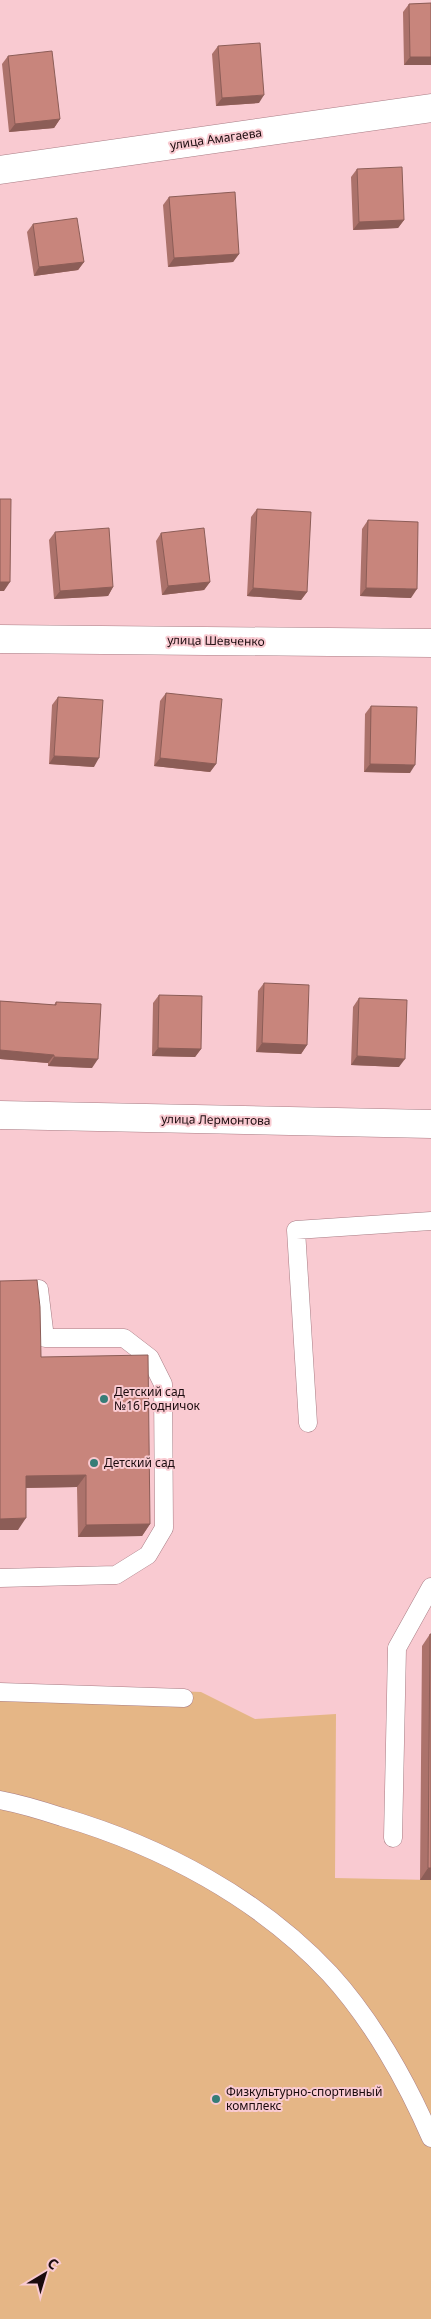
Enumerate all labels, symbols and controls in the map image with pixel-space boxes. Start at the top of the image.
street label: улица Амагаева [169,124,263,153]
street label: улица Шевченко [167,631,265,650]
street label: улица Лермонтова [161,1110,271,1129]
place label: Детский сад №16 Родничок [114,1383,201,1414]
marker: Детский сад №16 Родничок [98,1393,110,1405]
place label: Детский сад [104,1454,176,1471]
marker: Детский сад [88,1457,100,1469]
place label: Физкультурно-спортивный комплекс [226,2083,382,2114]
marker: Физкультурно-спортивный комплекс [210,2093,222,2105]
north arrow [20,2249,70,2299]
text: С [44,2253,63,2274]

